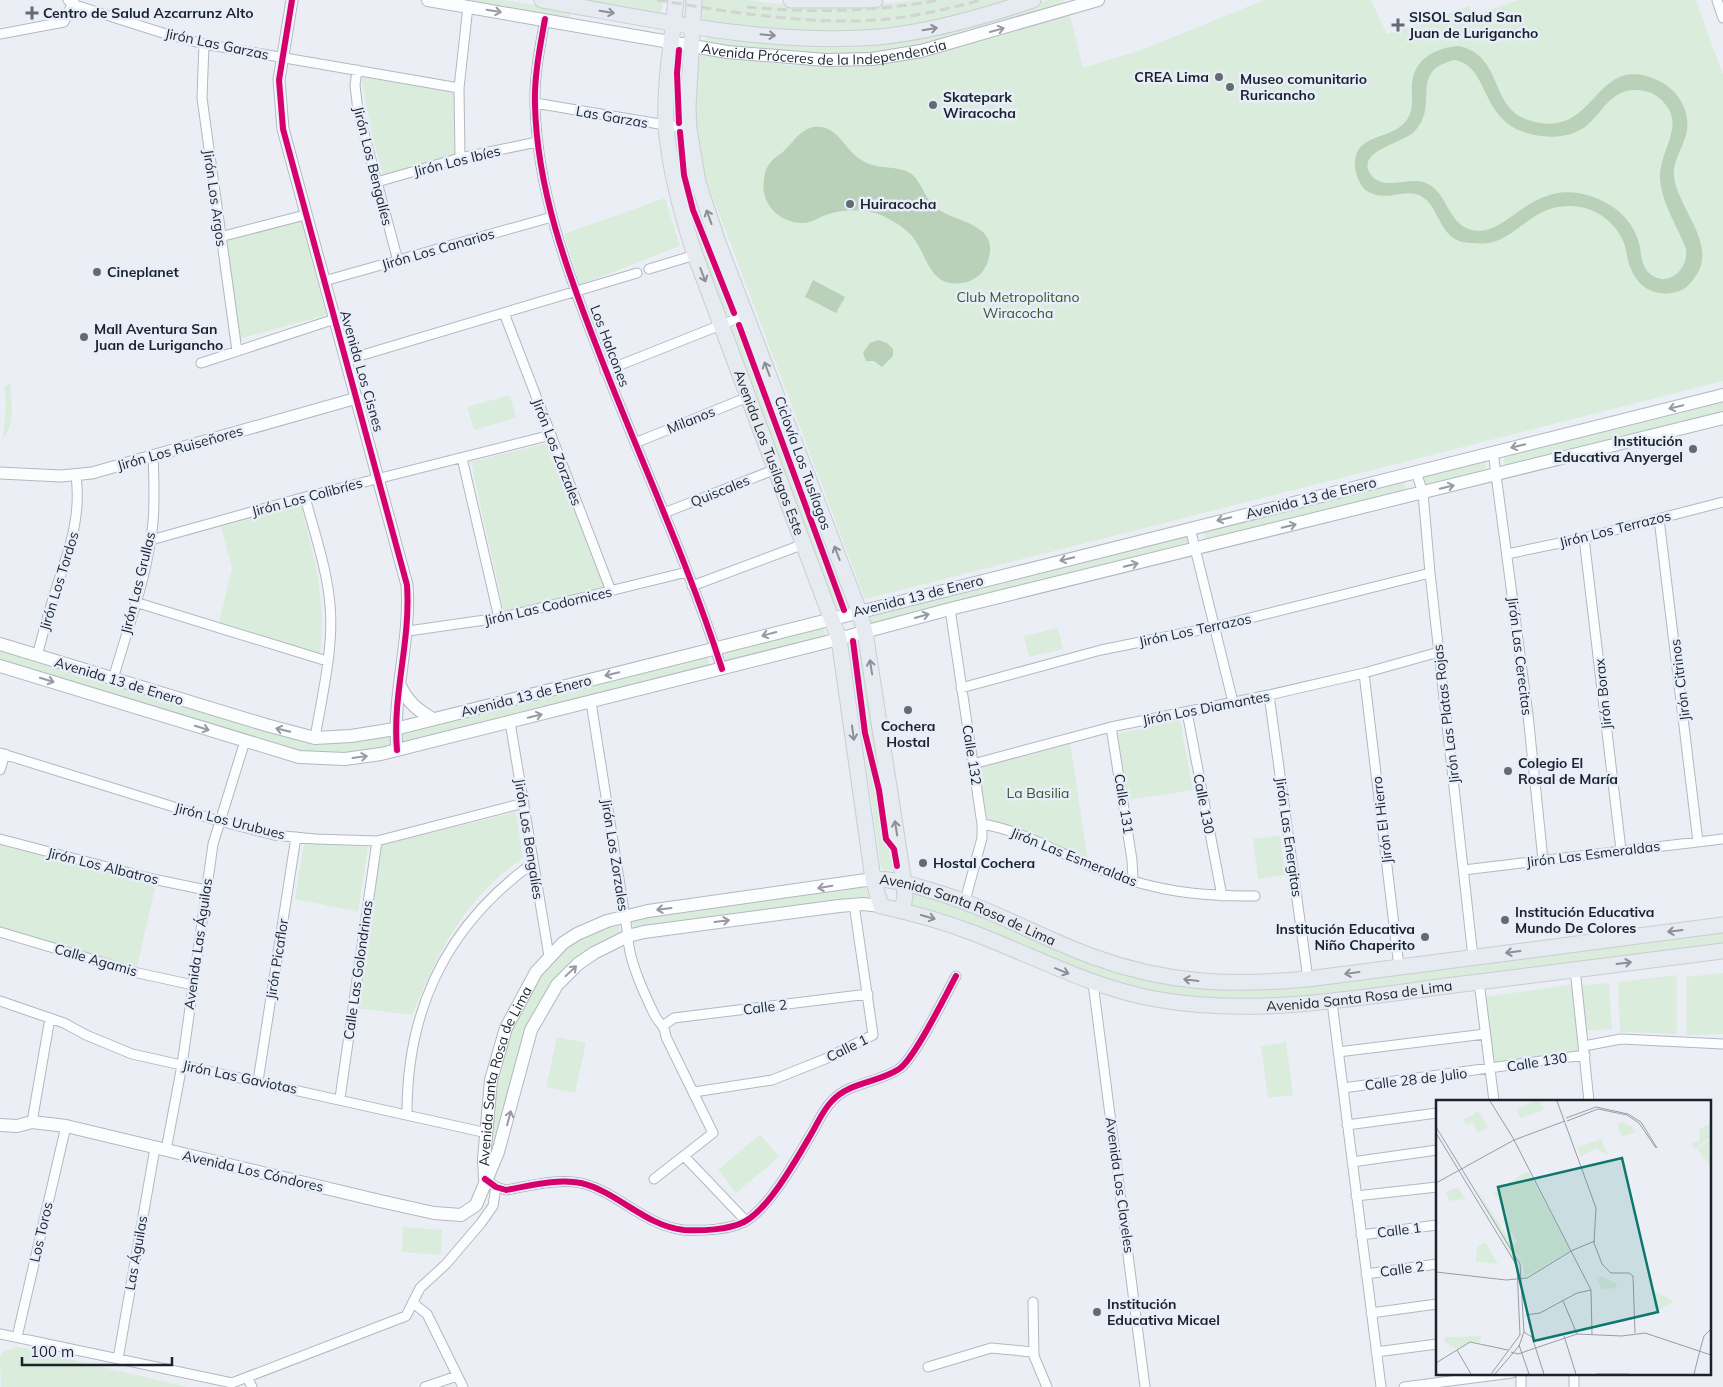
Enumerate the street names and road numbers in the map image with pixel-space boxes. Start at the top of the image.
street label: Jirón Las Garzas [163,24,271,64]
street label: Avenida Próceres de la Independencia [700,35,948,69]
street label: Las Garzas [575,102,650,132]
street label: Jirón Los Bengalíes [349,104,397,228]
street label: Jirón Los Ibíes [412,142,502,180]
street label: Jirón Los Argos [199,148,231,248]
street label: Jirón Los Canarios [379,224,497,274]
street label: Los Halcones [586,303,634,389]
street label: Avenida Los Cisnes [336,308,388,434]
street label: Avenida Los Tusilagos Este [730,367,808,538]
street label: Ciclovía Los Tusílagos [770,394,836,532]
street label: Jirón Los Zorzales [528,396,586,508]
street label: Milanos [664,402,718,438]
street label: Jirón Los Ruiseñores [115,421,245,475]
street label: Quiscales [688,471,752,511]
street label: Avenida 13 de Enero [1244,473,1378,523]
street label: Jirón Los Colibríes [250,474,364,520]
street label: Jirón Los Terrazos [1557,506,1673,552]
street label: Jirón Los Tordos [35,529,83,633]
street label: Jirón Las Grullas [117,530,159,636]
street label: Avenida 13 de Enero [851,571,985,621]
street label: Jirón Las Codornices [482,583,614,629]
street label: Jirón Las Cerecitas [1504,596,1536,716]
street label: Jirón Los Terrazos [1137,609,1253,651]
street label: Jirón Citrinos [1666,638,1694,722]
street label: Jirón Las Platas Rojas [1429,643,1463,785]
street label: Avenida 13 de Enero [52,653,186,709]
street label: Jirón Borax [1590,657,1616,730]
street label: Avenida 13 de Enero [459,671,593,721]
street label: Jirón Los Diamantes [1141,687,1271,729]
street label: Calle 132 [958,724,986,786]
street label: Calle 130 [1189,772,1219,836]
street label: Calle 131 [1110,773,1138,835]
street label: Jirón El Hierro [1368,775,1396,865]
street label: Jirón Las Energitas [1272,776,1306,898]
street label: Jirón Los Bengalíes [511,777,547,901]
street label: Jirón Los Zorzales [597,797,633,913]
street label: Jirón Los Urubues [173,799,287,843]
street label: Jirón Las Esmeraldas [1008,823,1140,891]
street label: Jirón Las Esmeraldas [1525,837,1661,871]
street label: Jirón Los Albatros [45,843,161,889]
street label: Avenida Santa Rosa de Lima [879,870,1059,950]
street label: Avenida Las Águilas [180,877,216,1011]
street label: Calle Las Golondrinas [339,899,377,1041]
street label: Jirón Picaflor [262,916,292,1001]
street label: Calle Agamis [53,940,140,980]
street label: Avenida Santa Rosa de Lima [1266,976,1453,1015]
street label: Avenida Santa Rosa de Lima [475,983,536,1167]
street label: Calle 2 [742,995,788,1019]
street label: Calle 1 [823,1030,871,1066]
street label: Calle 130 [1506,1048,1568,1076]
street label: Jirón Las Gaviotas [181,1056,299,1098]
street label: Calle 28 de Julio [1364,1064,1468,1094]
street label: Avenida Los Claveles [1102,1116,1138,1254]
street label: Avenida Los Cóndores [181,1146,325,1196]
street label: Los Toros [25,1200,57,1264]
street label: Las Águilas [121,1214,151,1292]
street label: Calle 1 [1376,1218,1422,1242]
street label: Calle 2 [1379,1257,1425,1281]

